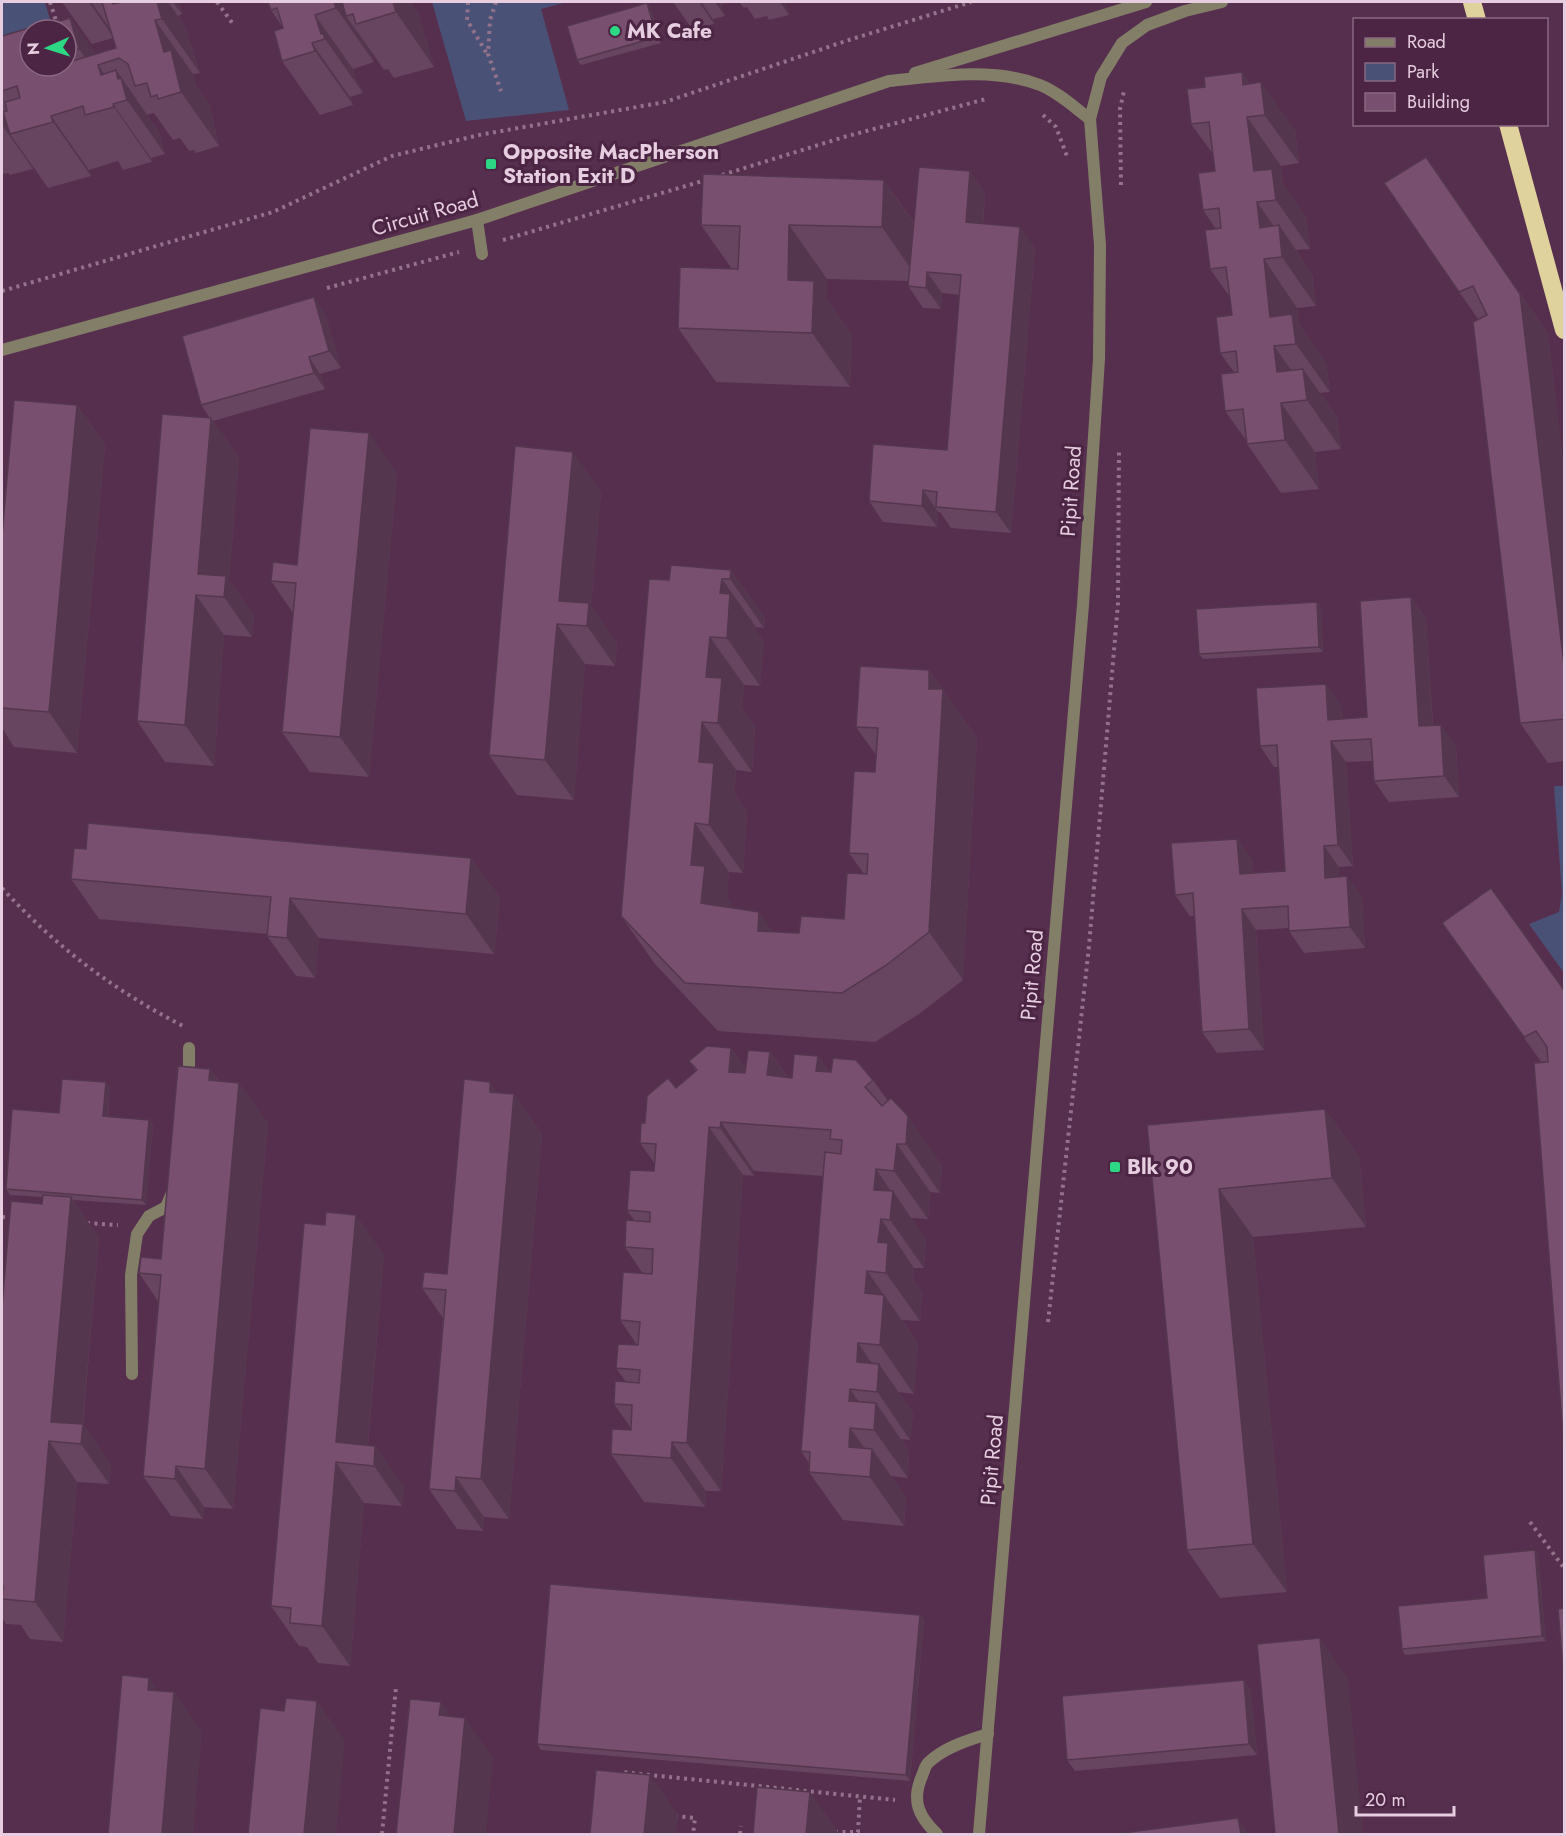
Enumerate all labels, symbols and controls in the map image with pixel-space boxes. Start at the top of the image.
place label: MK Cafe [627,16,712,46]
north arrow [18,18,78,78]
legend [1353,18,1548,126]
marker: MK Cafe [608,24,622,38]
text: Road [1407,29,1446,55]
text: N [22,42,45,56]
text: Park [1407,59,1439,85]
text: Building [1407,89,1470,115]
place label: Opposite MacPherson Station Exit D [503,137,719,191]
marker: Opposite MacPherson Station Exit D [484,157,498,171]
street label: Circuit Road [368,184,482,244]
street label: Pipit Road [1053,445,1089,537]
street label: Pipit Road [1013,928,1051,1022]
place label: Blk 90 [1127,1152,1193,1182]
marker: Blk 90 [1108,1160,1122,1174]
street label: Pipit Road [973,1413,1011,1507]
scale bar [1356,1779,1454,1817]
text: 20 m [1365,1787,1405,1813]

